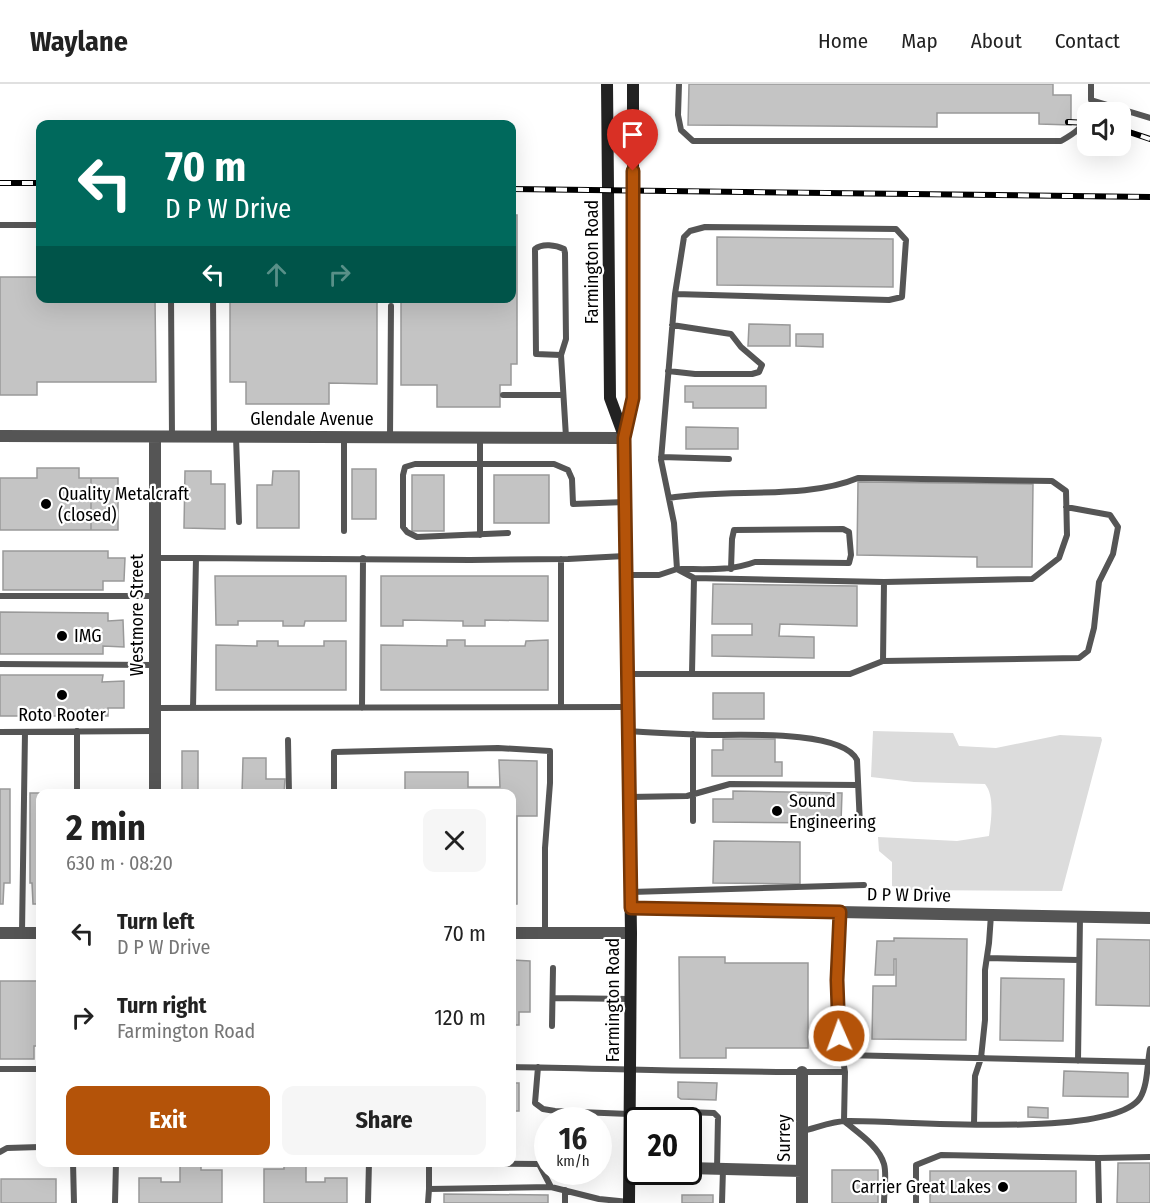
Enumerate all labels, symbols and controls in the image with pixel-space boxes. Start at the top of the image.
text: Waylane [30,25,128,58]
text: Home [818,28,868,54]
text: Map [901,28,938,54]
text: About [971,28,1022,54]
text: Contact [1055,28,1120,54]
map controls [1077,102,1131,156]
button: sound [1077,102,1131,156]
pin [607,109,658,171]
icon: arrive [616,118,649,151]
text: 70 m [165,142,246,192]
icon: left [66,144,144,222]
text: D P W Drive [165,193,291,225]
street label: Farmington Road [581,200,603,324]
icon: left [197,258,230,291]
icon: ahead [260,258,293,291]
icon: right [323,258,356,291]
street label: Glendale Avenue [250,408,374,430]
place label: Quality Metalcraft (closed) [58,483,189,526]
marker: Quality Metalcraft (closed) [39,497,53,511]
street label: Westmore Street [126,554,148,676]
place label: IMG [74,625,102,647]
marker: IMG [55,629,69,643]
marker: Roto Rooter [55,688,69,702]
place label: Roto Rooter [18,704,107,726]
place label: Sound Engineering [789,790,876,833]
marker: Sound Engineering [770,804,784,818]
text: 2 min [66,806,146,850]
button: close [423,809,486,872]
text: 630 m · 08:20 [66,851,173,875]
street label: D P W Drive [867,883,951,907]
text: Turn left [117,908,195,935]
icon: left [66,917,99,950]
text: 70 m [444,920,486,947]
text: D P W Drive [117,935,211,959]
street label: Farmington Road [602,938,624,1062]
text: Turn right [117,992,206,1019]
icon: right [66,1001,99,1034]
text: 120 m [434,1004,486,1031]
position arrow [807,1004,871,1068]
text: Farmington Road [117,1019,255,1043]
button: Exit [66,1086,270,1155]
button: Share [282,1086,486,1155]
speed limit sign: 20 [624,1107,702,1185]
street label: Surrey [773,1114,795,1162]
text: 16 [559,1121,587,1157]
text: km/h [556,1152,590,1170]
place label: Carrier Great Lakes [851,1176,991,1198]
marker: Carrier Great Lakes [996,1180,1010,1194]

